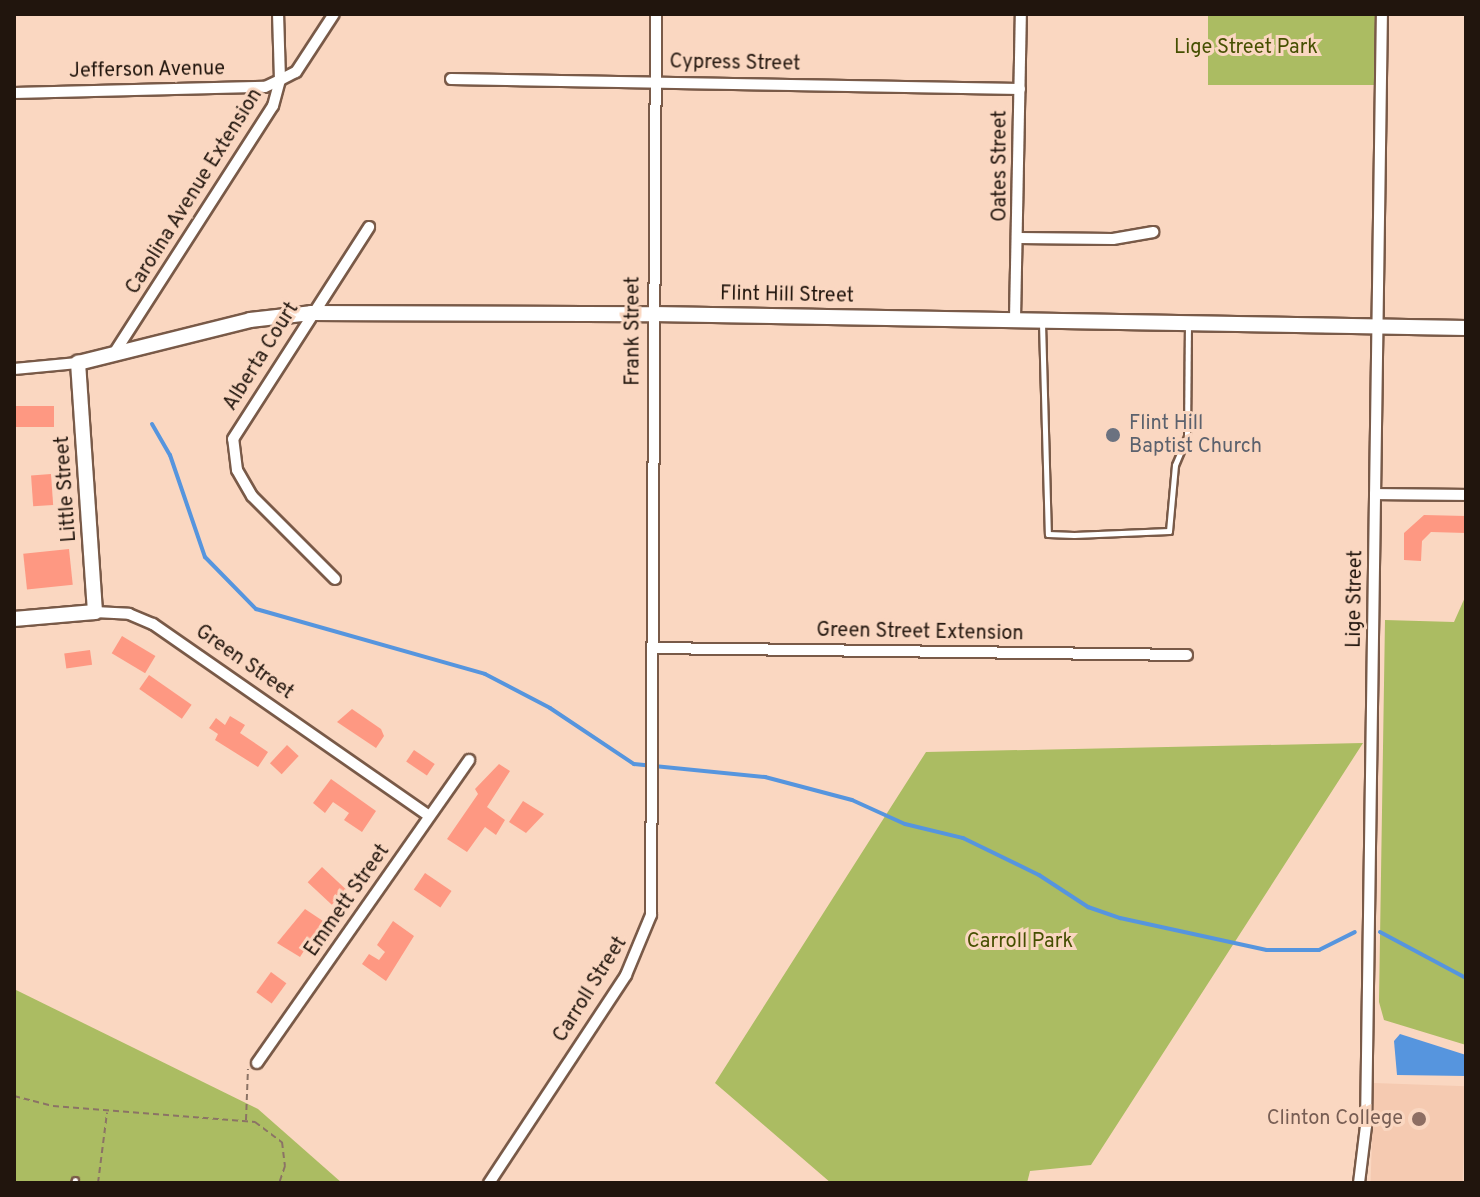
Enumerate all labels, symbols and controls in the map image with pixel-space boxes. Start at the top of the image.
park label: Lige Street Park [1174,36,1318,60]
street label: Cypress Street [669,51,801,77]
street label: Jefferson Avenue [68,58,226,84]
street label: Carolina Avenue Extension [121,84,269,300]
street label: Oates Street [989,110,1013,222]
street label: Frank Street [622,276,646,386]
street label: Flint Hill Street [720,283,854,309]
street label: Alberta Court [219,298,305,416]
place label: Flint Hill Baptist Church [1129,412,1262,459]
marker: Flint Hill Baptist Church [1104,426,1122,444]
street label: Little Street [51,435,83,543]
street label: Lige Street [1343,550,1369,648]
street label: Green Street Extension [816,619,1024,647]
street label: Green Street [190,620,298,706]
street label: Emmett Street [300,840,396,962]
park label: Carroll Park [967,930,1073,954]
street label: Carroll Street [549,933,633,1047]
place label: Clinton College [1267,1107,1403,1131]
marker: Clinton College [1410,1110,1428,1128]

